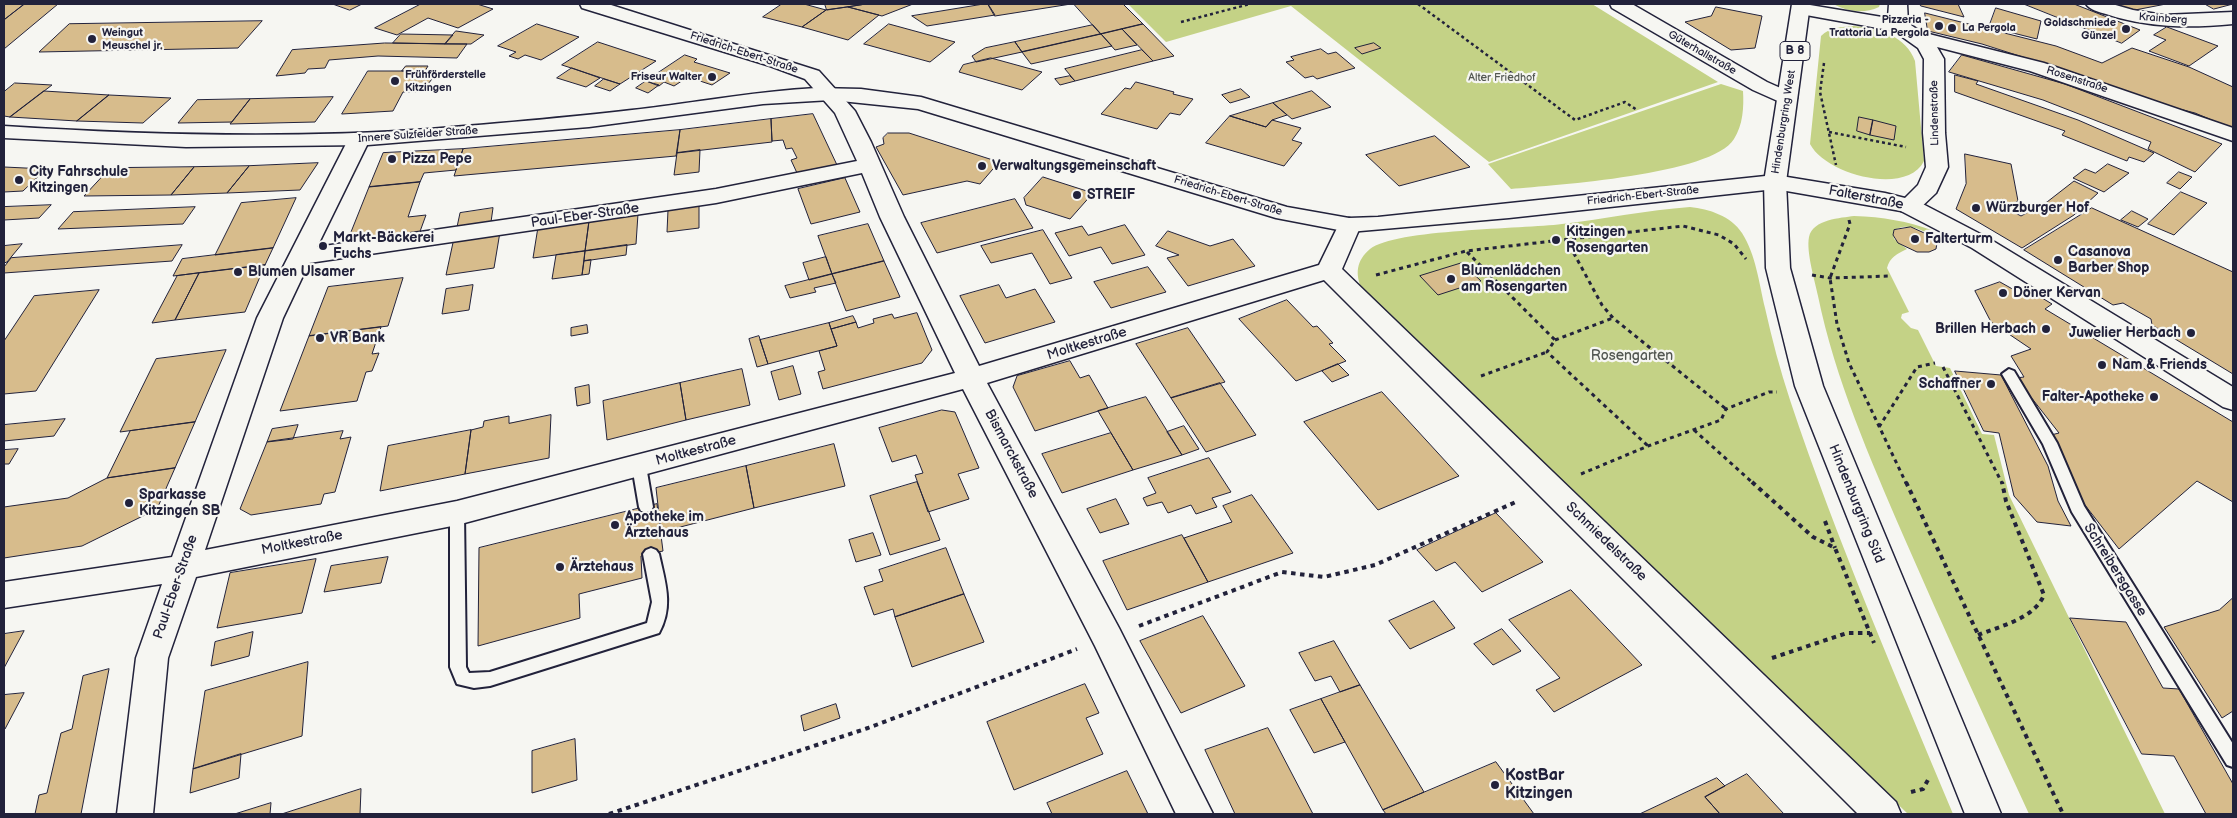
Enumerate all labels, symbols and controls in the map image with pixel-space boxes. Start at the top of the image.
street label: Krainberg [2138,11,2188,27]
place label: Pizzeria - Trattoria La Pergola [1829,13,1929,39]
place label: Goldschmiede Günzel [2044,16,2116,42]
marker: Pizzeria - Trattoria La Pergola [1933,20,1945,32]
place label: La Pergola [1962,21,2016,35]
marker: La Pergola [1946,22,1958,34]
marker: Goldschmiede Günzel [2120,23,2132,35]
place label: Weingut Meuschel jr. [102,26,162,52]
street label: Güterhallstraße [1666,28,1738,78]
street label: Friedrich-Ebert-Straße [688,29,800,77]
marker: Weingut Meuschel jr. [86,33,98,45]
road number: B 8 [1780,41,1810,60]
street label: Rosenstraße [2045,64,2109,96]
place label: Frühförderstelle Kitzingen [405,68,486,94]
street label: Hindenburgring West [1769,69,1799,175]
place label: Friseur Walter [631,70,702,84]
marker: Friseur Walter [706,71,718,83]
park label: Alter Friedhof [1468,71,1536,85]
marker: Frühförderstelle Kitzingen [389,75,401,87]
street label: Lindenstraße [1928,80,1942,146]
street label: Innere Sulzfelder Straße [357,124,479,146]
place label: Pizza Pepe [402,151,472,167]
marker: Pizza Pepe [386,153,398,165]
place label: Verwaltungsgemeinschaft [992,158,1156,174]
marker: Verwaltungsgemeinschaft [976,160,988,172]
place label: City Fahrschule Kitzingen [29,164,128,196]
street label: Friedrich-Ebert-Straße [1172,173,1284,219]
marker: City Fahrschule Kitzingen [13,174,25,186]
street label: Falterstraße [1827,182,1905,214]
street label: Friedrich-Ebert-Straße [1586,184,1700,208]
place label: STREIF [1087,187,1135,203]
marker: STREIF [1071,189,1083,201]
street label: Paul-Eber-Straße [530,200,640,232]
place label: Würzburger Hof [1986,200,2089,216]
marker: Würzburger Hof [1970,202,1982,214]
place label: Kitzingen Rosengarten [1566,224,1648,256]
place label: Markt-Bäckerei Fuchs [333,230,434,262]
place label: Falterturm [1925,231,1993,247]
marker: Falterturm [1909,233,1921,245]
marker: Kitzingen Rosengarten [1550,234,1562,246]
marker: Markt-Bäckerei Fuchs [317,240,329,252]
place label: Casanova Barber Shop [2068,244,2149,276]
marker: Casanova Barber Shop [2052,254,2064,266]
place label: Blumenlädchen am Rosengarten [1461,263,1567,296]
place label: Blumen Ulsamer [248,264,355,280]
marker: Blumen Ulsamer [232,266,244,278]
marker: Blumenlädchen am Rosengarten [1445,273,1457,285]
place label: Döner Kervan [2013,285,2101,301]
marker: Döner Kervan [1997,287,2009,299]
place label: Brillen Herbach [1935,321,2036,337]
marker: Brillen Herbach [2040,323,2052,335]
street label: Moltkestraße [1045,324,1129,364]
place label: Juwelier Herbach [2069,325,2181,341]
marker: Juwelier Herbach [2185,327,2197,339]
place label: VR Bank [330,330,385,346]
marker: VR Bank [314,332,326,344]
park label: Rosengarten [1591,348,1673,364]
place label: Nam & Friends [2112,357,2207,373]
marker: Nam & Friends [2096,359,2108,371]
place label: Schaffner [1919,376,1981,392]
marker: Schaffner [1985,378,1997,390]
place label: Falter-Apotheke [2042,389,2144,405]
marker: Falter-Apotheke [2148,391,2160,403]
street label: Bismarckstraße [980,407,1042,501]
street label: Moltkestraße [654,432,738,470]
street label: Hindenburgring Süd [1824,442,1888,566]
place label: Sparkasse Kitzingen SB [139,487,220,520]
marker: Sparkasse Kitzingen SB [123,497,135,509]
street label: Schmiedelstraße [1562,499,1650,585]
place label: Apotheke im Ärztehaus [625,509,704,542]
marker: Apotheke im Ärztehaus [609,519,621,531]
street label: Schreibersgasse [2080,520,2150,620]
street label: Moltkestraße [260,527,344,559]
street label: Paul-Eber-Straße [150,533,202,641]
place label: Ärztehaus [570,559,634,575]
marker: Ärztehaus [554,561,566,573]
place label: KostBar Kitzingen [1505,766,1573,804]
marker: KostBar Kitzingen [1489,779,1501,791]

